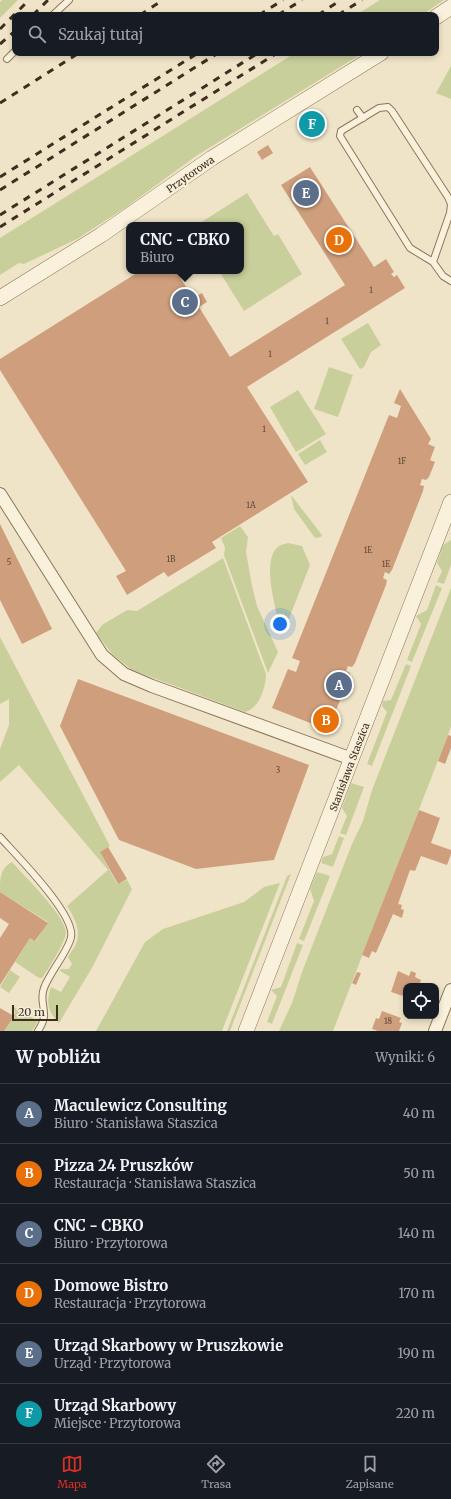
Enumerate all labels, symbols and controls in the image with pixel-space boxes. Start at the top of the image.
search box [12,12,439,56]
icon: search [26,23,48,45]
text: Szukaj tutaj [58,25,143,44]
pin: F [299,109,325,139]
street label: Przytorowa [164,153,217,196]
pin: E [293,178,319,208]
popup [126,222,244,274]
pin: D [326,225,352,255]
text: CNC - CBKO [140,230,230,249]
text: Biuro [140,249,174,266]
house number: 1 [369,285,373,295]
pin: C [172,287,198,317]
house number: 1 [325,316,329,326]
house number: 1 [268,349,272,359]
house number: 1 [262,424,266,434]
house number: 1F [398,456,406,466]
house number: 1A [246,500,256,510]
house number: 1E [364,545,373,555]
house number: 1B [167,554,176,564]
house number: 5 [7,557,12,567]
house number: 1E [382,559,391,569]
your location [270,614,290,634]
pin: A [326,670,352,700]
pin: B [313,705,339,735]
street label: Stanisława Staszica [327,720,373,813]
house number: 3 [276,765,281,775]
map controls [403,983,439,1019]
button: locate [403,983,439,1019]
scale bar [12,1003,58,1022]
text: 20 m [18,1005,45,1019]
house number: 18 [384,1016,392,1026]
text: W pobliżu [16,1046,101,1068]
text: Wyniki: 6 [375,1049,435,1066]
text: Maculewicz Consulting [54,1096,227,1115]
text: A [24,1105,34,1122]
text: 40 m [403,1105,435,1122]
text: Biuro · Stanisława Staszica [54,1115,218,1132]
text: Pizza 24 Pruszków [54,1156,193,1175]
text: B [24,1165,34,1182]
text: 50 m [403,1165,435,1182]
text: Restauracja · Stanisława Staszica [54,1175,256,1192]
text: CNC - CBKO [54,1216,143,1235]
text: C [25,1225,33,1242]
text: 140 m [398,1225,435,1242]
text: Biuro · Przytorowa [54,1235,168,1252]
text: Domowe Bistro [54,1276,168,1295]
text: D [24,1285,34,1302]
text: 170 m [398,1285,435,1302]
text: Restauracja · Przytorowa [54,1295,206,1312]
text: Urząd Skarbowy w Pruszkowie [54,1336,283,1355]
text: E [25,1345,33,1362]
text: 190 m [398,1345,435,1362]
text: Urząd · Przytorowa [54,1355,171,1372]
text: Urząd Skarbowy [54,1396,176,1415]
text: F [25,1405,33,1422]
text: 220 m [396,1405,435,1422]
text: Miejsce · Przytorowa [54,1415,181,1432]
tab: Mapa [57,1453,87,1491]
tab: Trasa [201,1453,231,1491]
tab: Zapisane [346,1453,394,1491]

